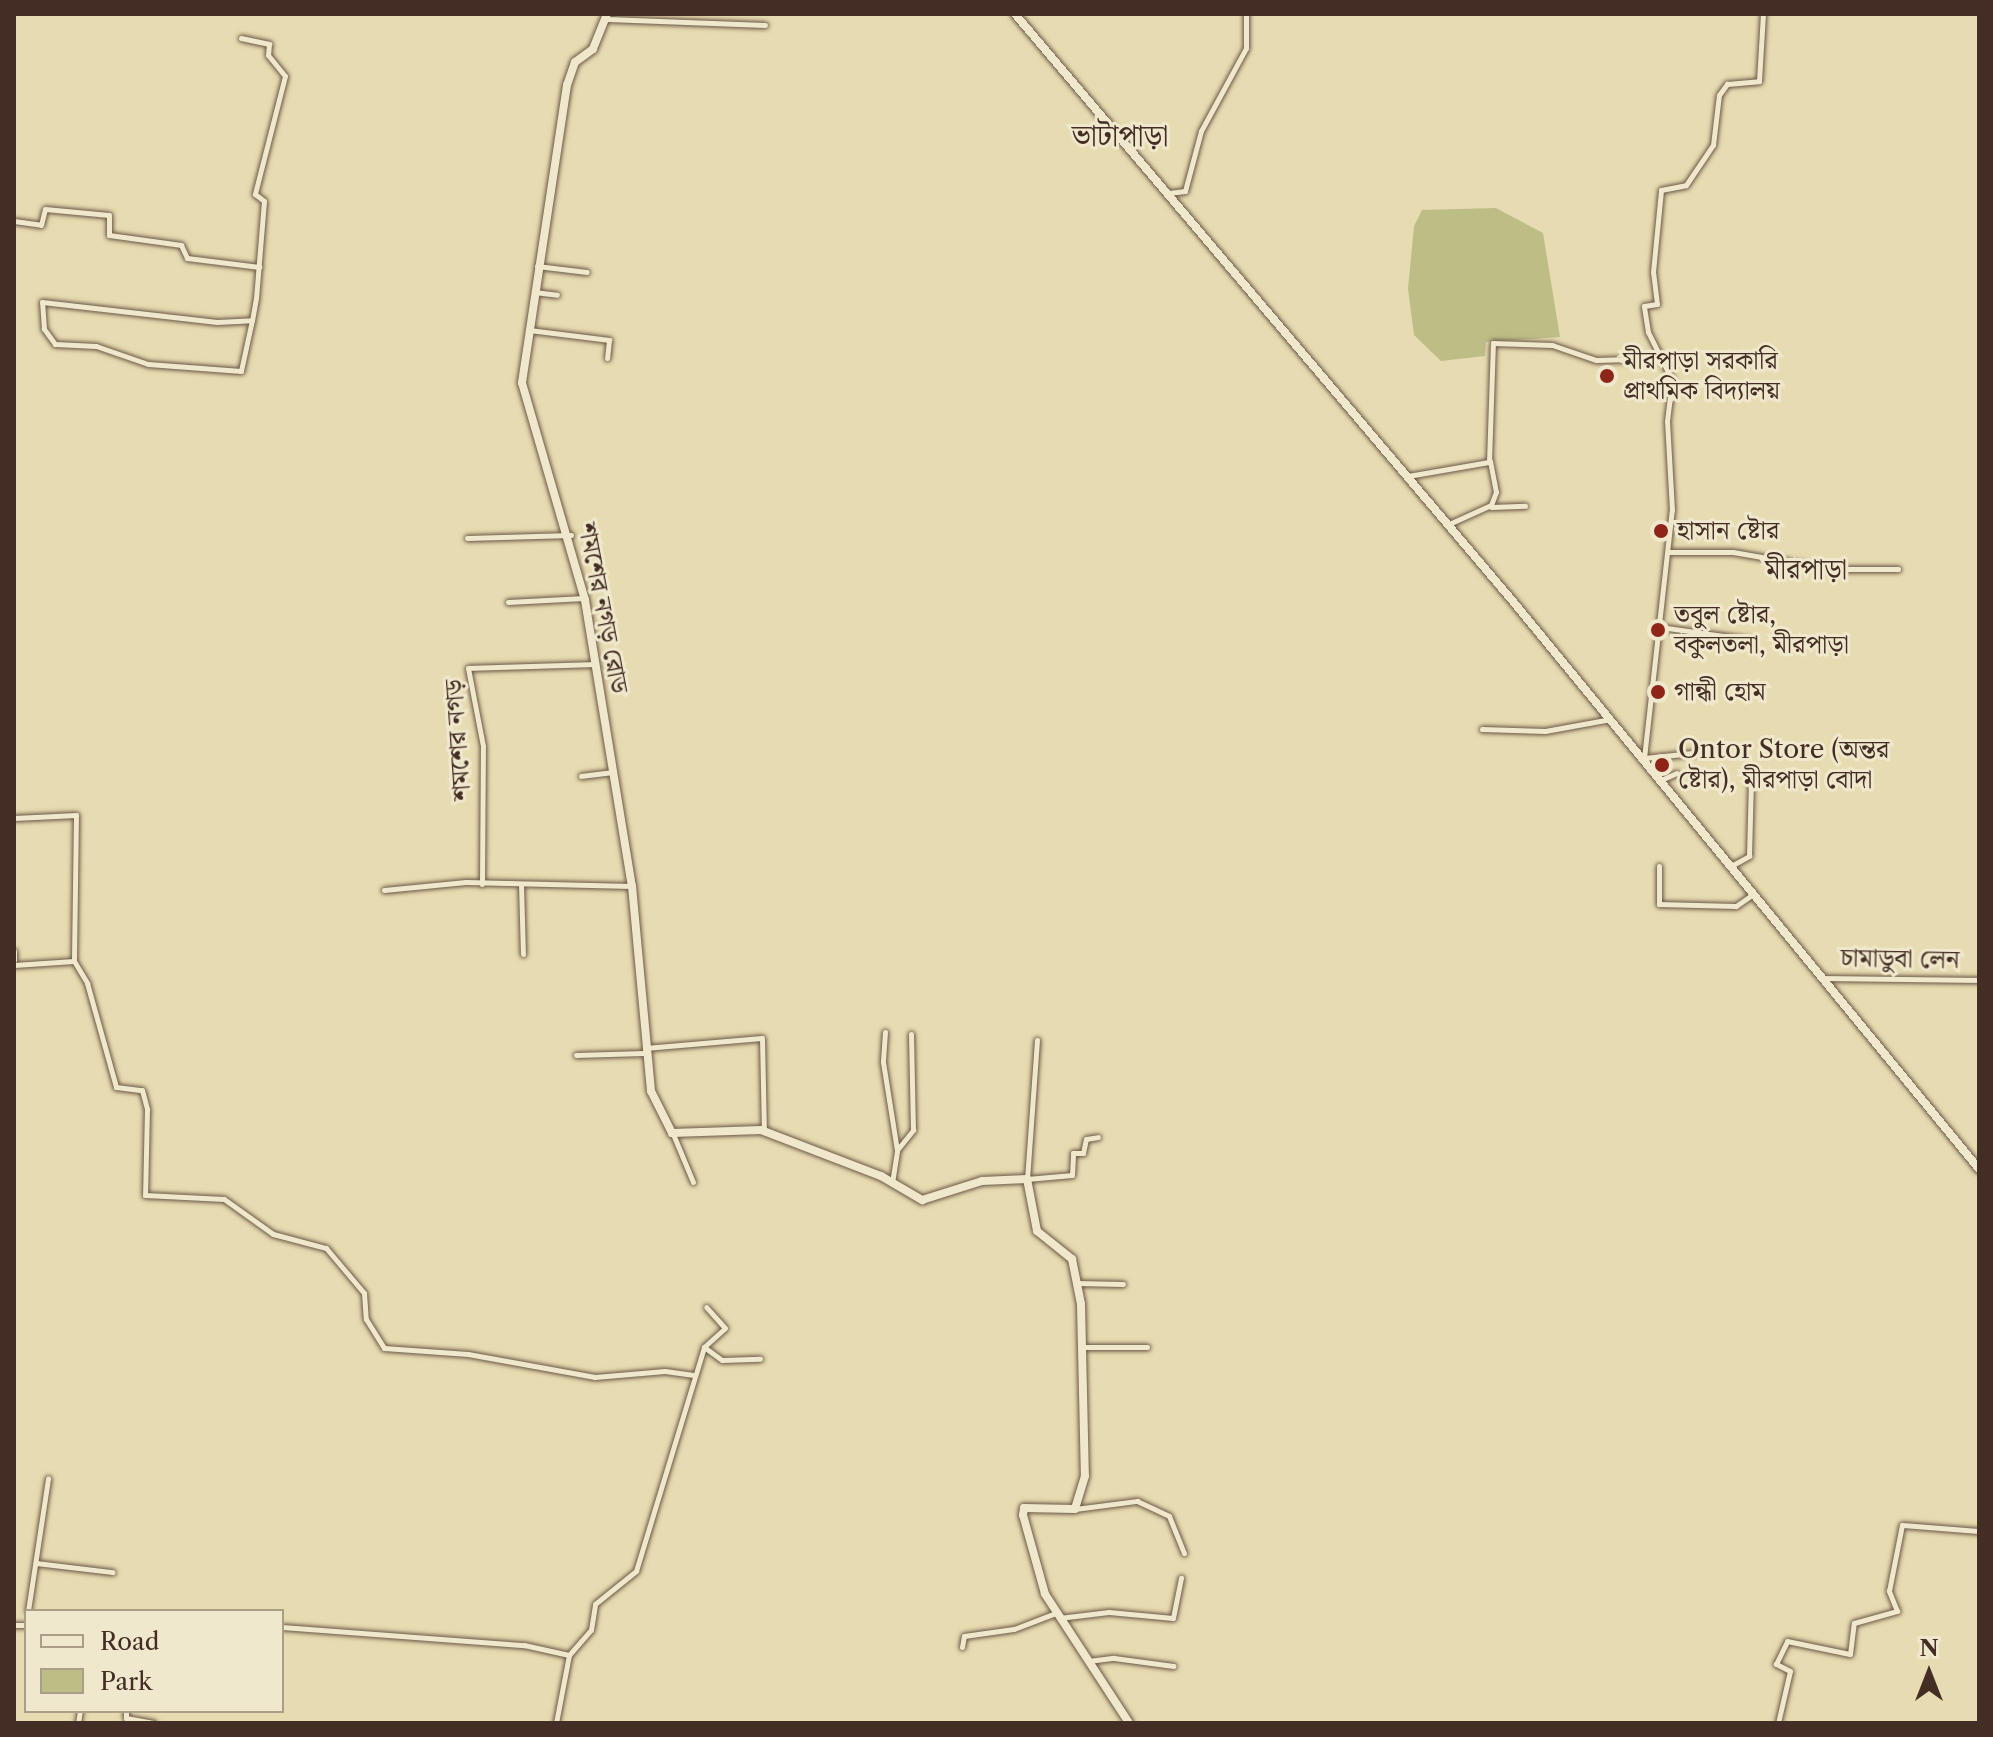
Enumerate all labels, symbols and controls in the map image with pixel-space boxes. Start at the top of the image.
district label: ভাটাপাড়া [1072,118,1168,154]
place label: মীরপাড়া সরকারি প্রাথমিক বিদ্যালয় [1623,345,1780,406]
marker: মীরপাড়া সরকারি প্রাথমিক বিদ্যালয় [1598,367,1616,385]
place label: হাসান ষ্টোর [1677,515,1779,547]
street label: শমশের নগড় রোড [571,520,635,696]
marker: হাসান ষ্টোর [1652,522,1670,540]
district label: মীরপাড়া [1765,552,1847,586]
place label: তবুল ষ্টোর, বকুলতলা, মীরপাড়া [1674,599,1849,660]
marker: তবুল ষ্টোর, বকুলতলা, মীরপাড়া [1649,621,1667,639]
place label: গান্ধী হোম [1674,676,1766,708]
street label: শমশের নগড় [438,678,478,802]
marker: গান্ধী হোম [1649,683,1667,701]
place label: Ontor Store (অন্তর ষ্টোর), মীরপাড়া বোদা [1678,734,1890,796]
marker: Ontor Store (অন্তর ষ্টোর), মীরপাড়া বোদা [1653,756,1671,774]
street label: চামাডুবা লেন [1840,942,1960,976]
legend [24,1609,284,1713]
text: Road [100,1627,159,1656]
north arrow [1889,1633,1969,1713]
text: N [1919,1635,1939,1662]
text: Park [100,1667,152,1696]

